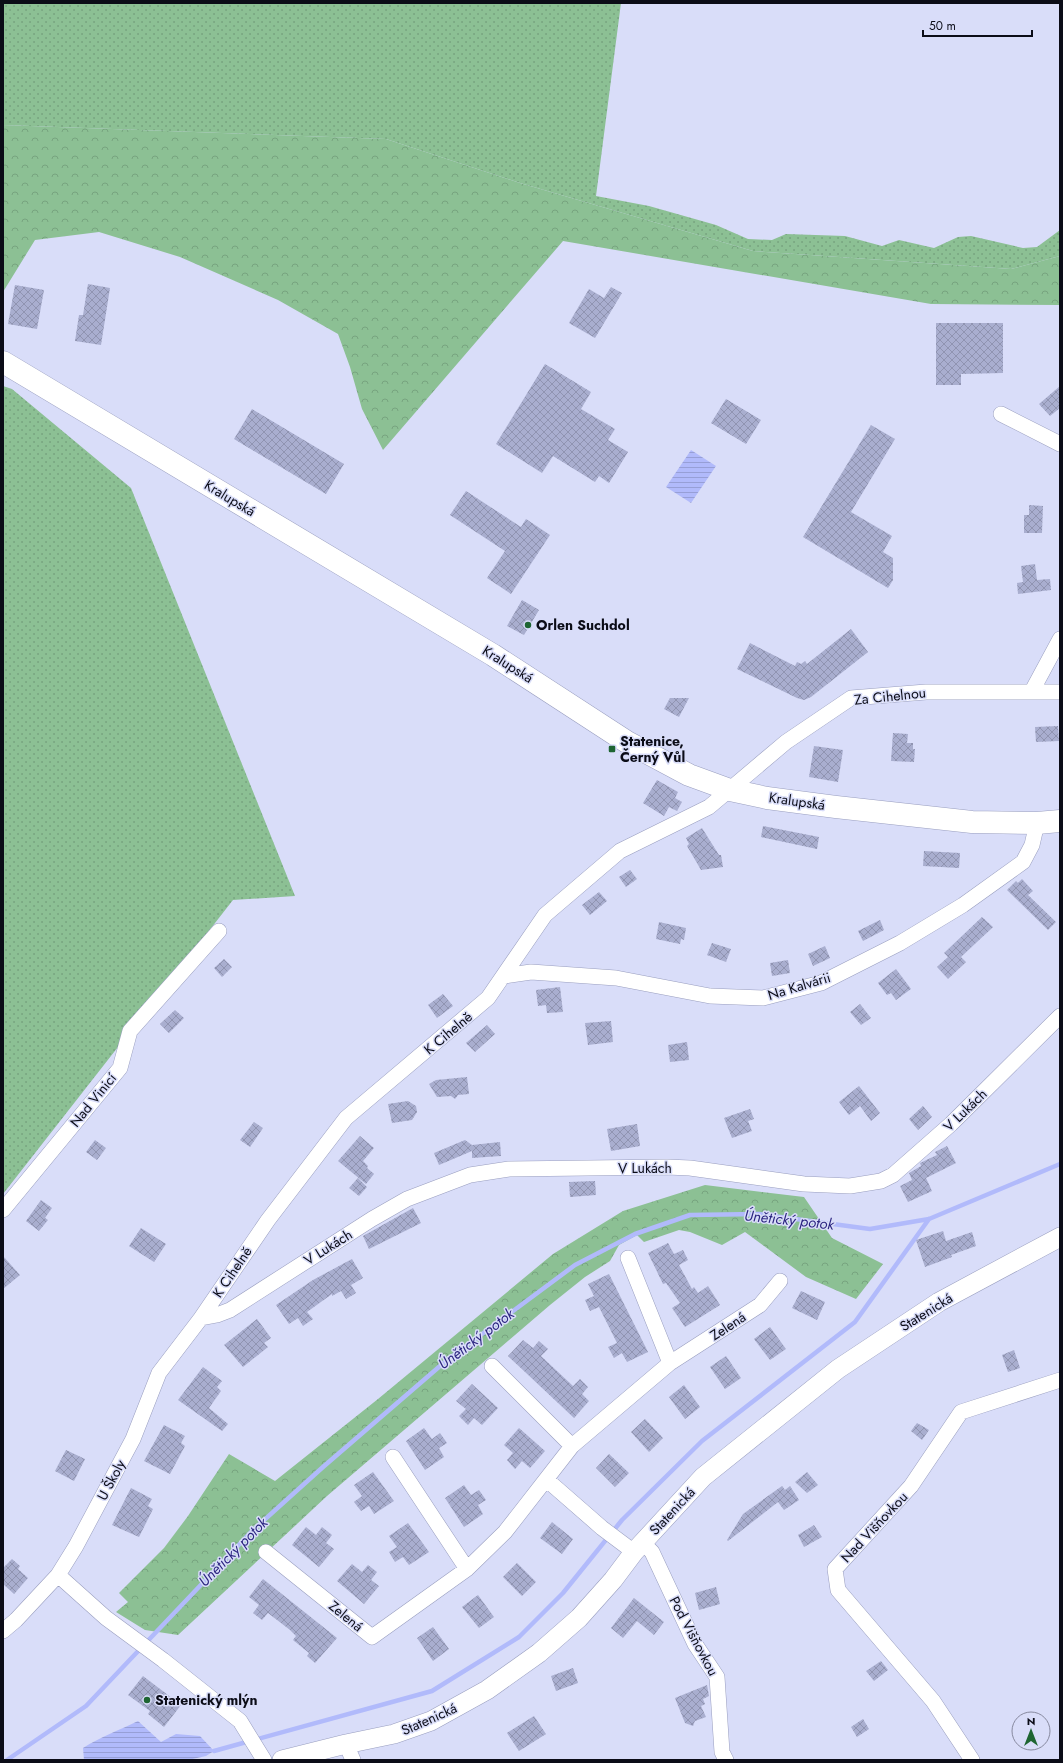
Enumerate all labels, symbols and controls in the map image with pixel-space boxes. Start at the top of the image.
scale bar [923,12,1032,38]
text: 50 m [929,17,956,35]
street label: Kralupská [201,475,259,521]
place label: Orlen Suchdol [536,615,630,635]
marker: Orlen Suchdol [523,620,533,630]
street label: Kralupská [479,641,537,687]
street label: Za Cihelnou [853,682,927,710]
place label: Statenice, Černý Vůl [620,731,685,767]
marker: Statenice, Černý Vůl [607,744,617,754]
street label: Kralupská [768,787,826,815]
street label: Na Kalvárii [765,967,833,1005]
street label: K Cihelně [419,1007,477,1059]
street label: Nad Vinicí [65,1068,122,1131]
street label: V Lukách [939,1084,991,1136]
street label: V Lukách [618,1158,672,1178]
water label: Únětický potok [743,1204,836,1236]
street label: V Lukách [300,1224,356,1270]
street label: K Cihelně [208,1242,256,1302]
street label: Statenická [896,1288,956,1336]
water label: Únětický potok [433,1303,519,1375]
street label: Zelená [706,1307,750,1345]
street label: U Školy [92,1455,130,1504]
street label: Statenická [645,1483,699,1539]
street label: Nad Višňovkou [836,1487,912,1567]
water label: Únětický potok [193,1512,273,1592]
street label: Pod Višňovkou [665,1593,723,1679]
street label: Zelená [325,1596,367,1636]
place label: Statenický mlýn [155,1690,257,1710]
marker: Statenický mlýn [142,1695,152,1705]
street label: Statenická [398,1698,460,1740]
north arrow [1011,1711,1051,1751]
text: N [1027,1713,1035,1729]

